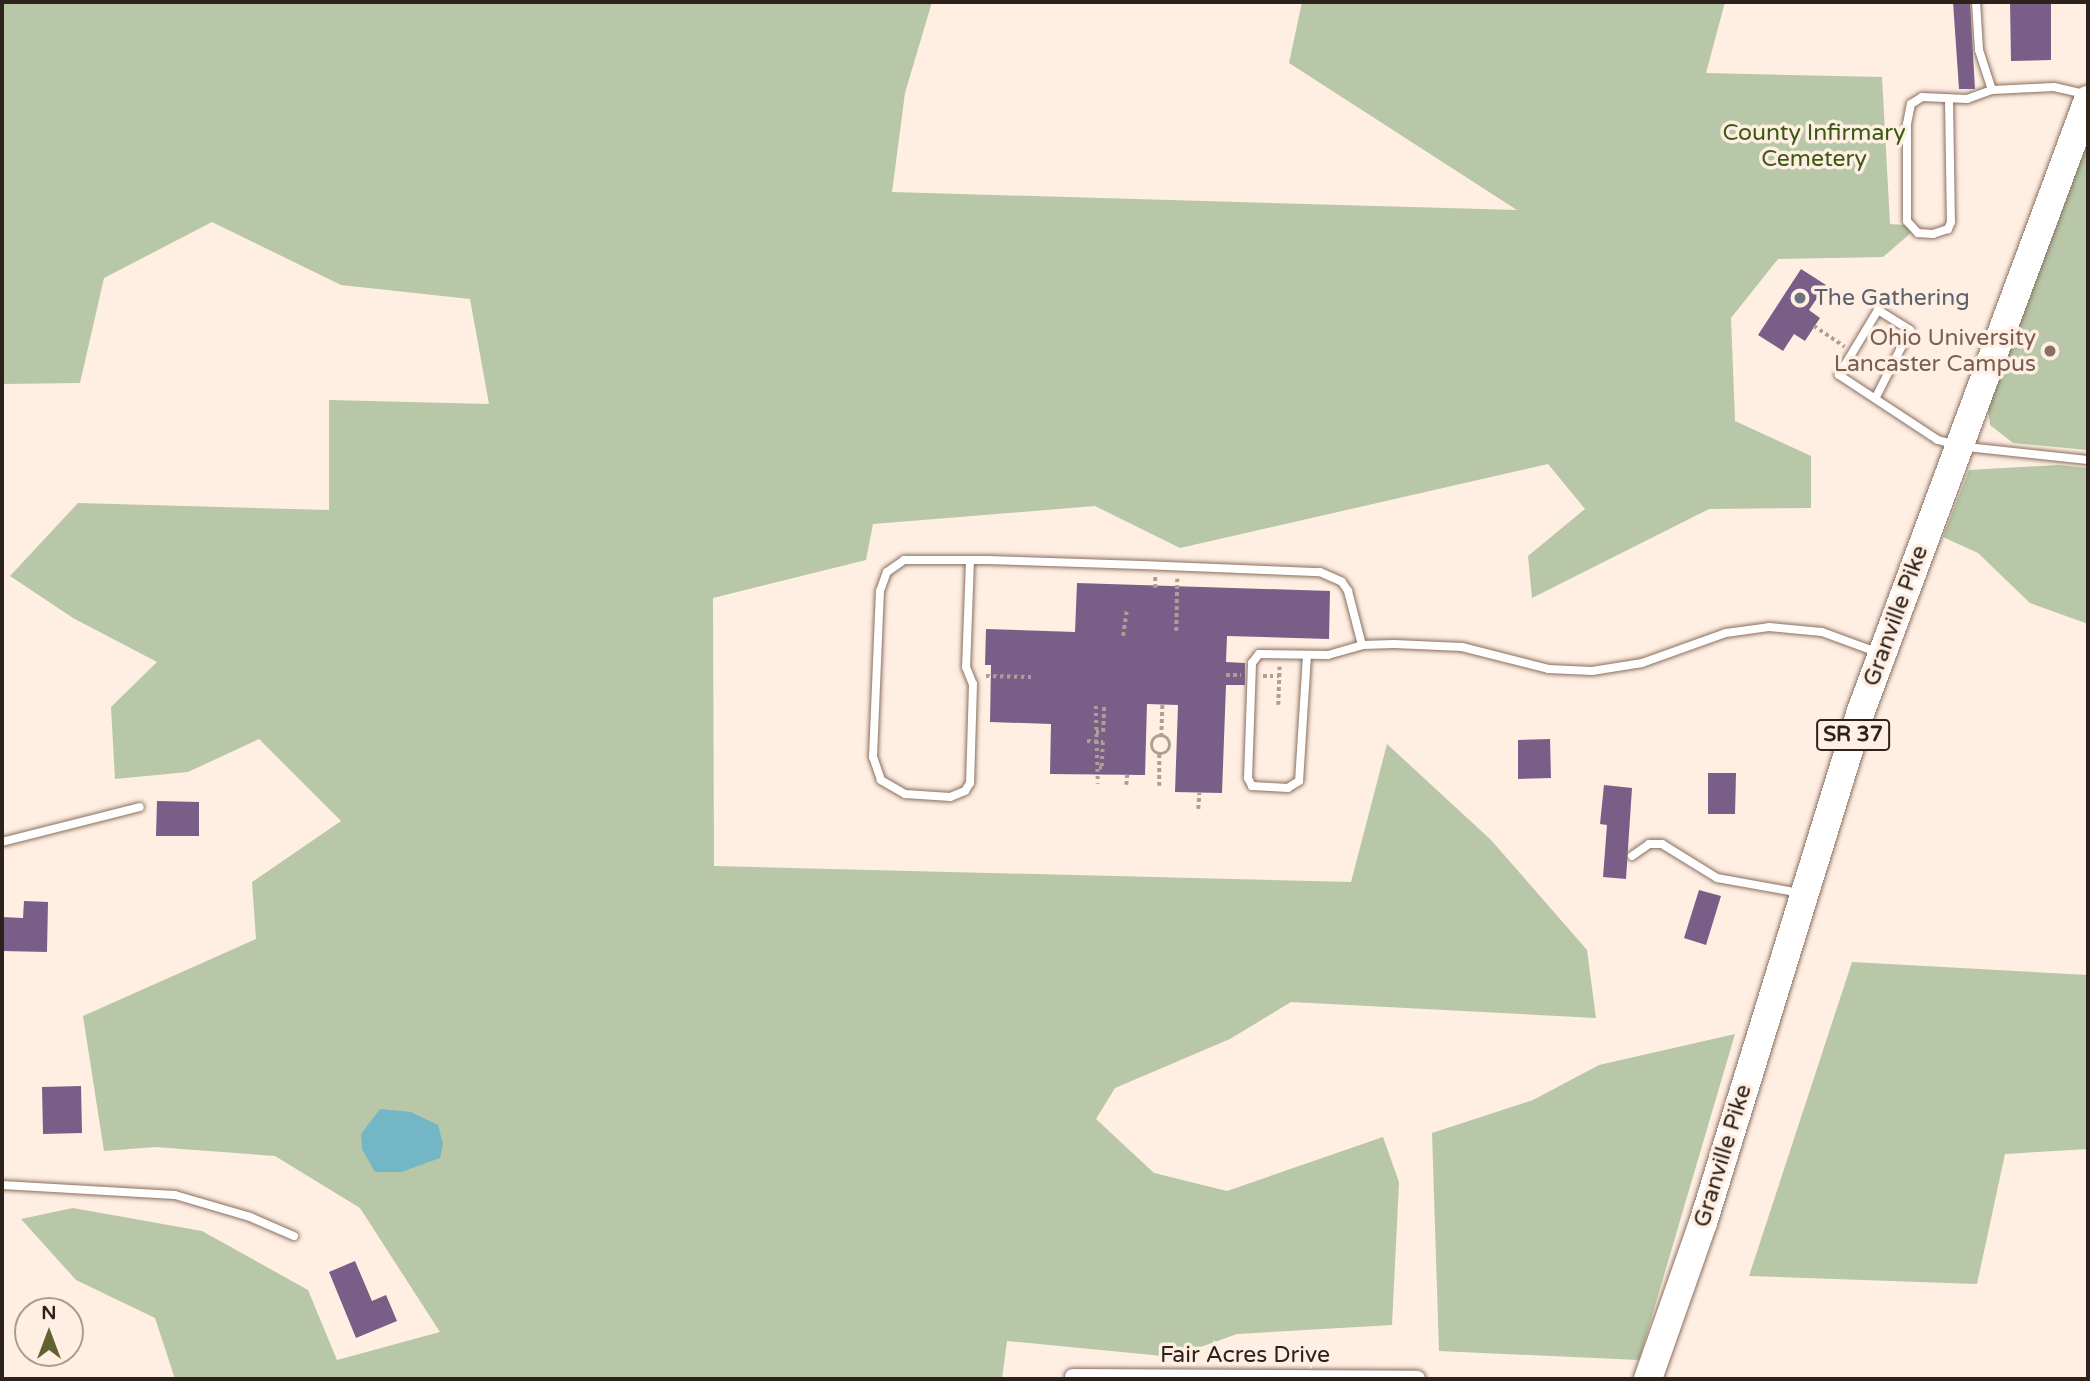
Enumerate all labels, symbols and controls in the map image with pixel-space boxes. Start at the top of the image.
park label: County Infirmary Cemetery [1722,119,1906,173]
place label: The Gathering [1814,284,1970,312]
marker: The Gathering [1792,290,1808,306]
place label: Ohio University Lancaster Campus [1834,324,2036,378]
marker: Ohio University Lancaster Campus [2042,343,2058,359]
street label: Granville Pike [1858,542,1934,690]
road number: SR 37 [1814,718,1892,752]
street label: Granville Pike [1688,1081,1758,1231]
north arrow [14,1297,84,1367]
text: N [41,1302,57,1324]
street label: Fair Acres Drive [1160,1341,1330,1369]

